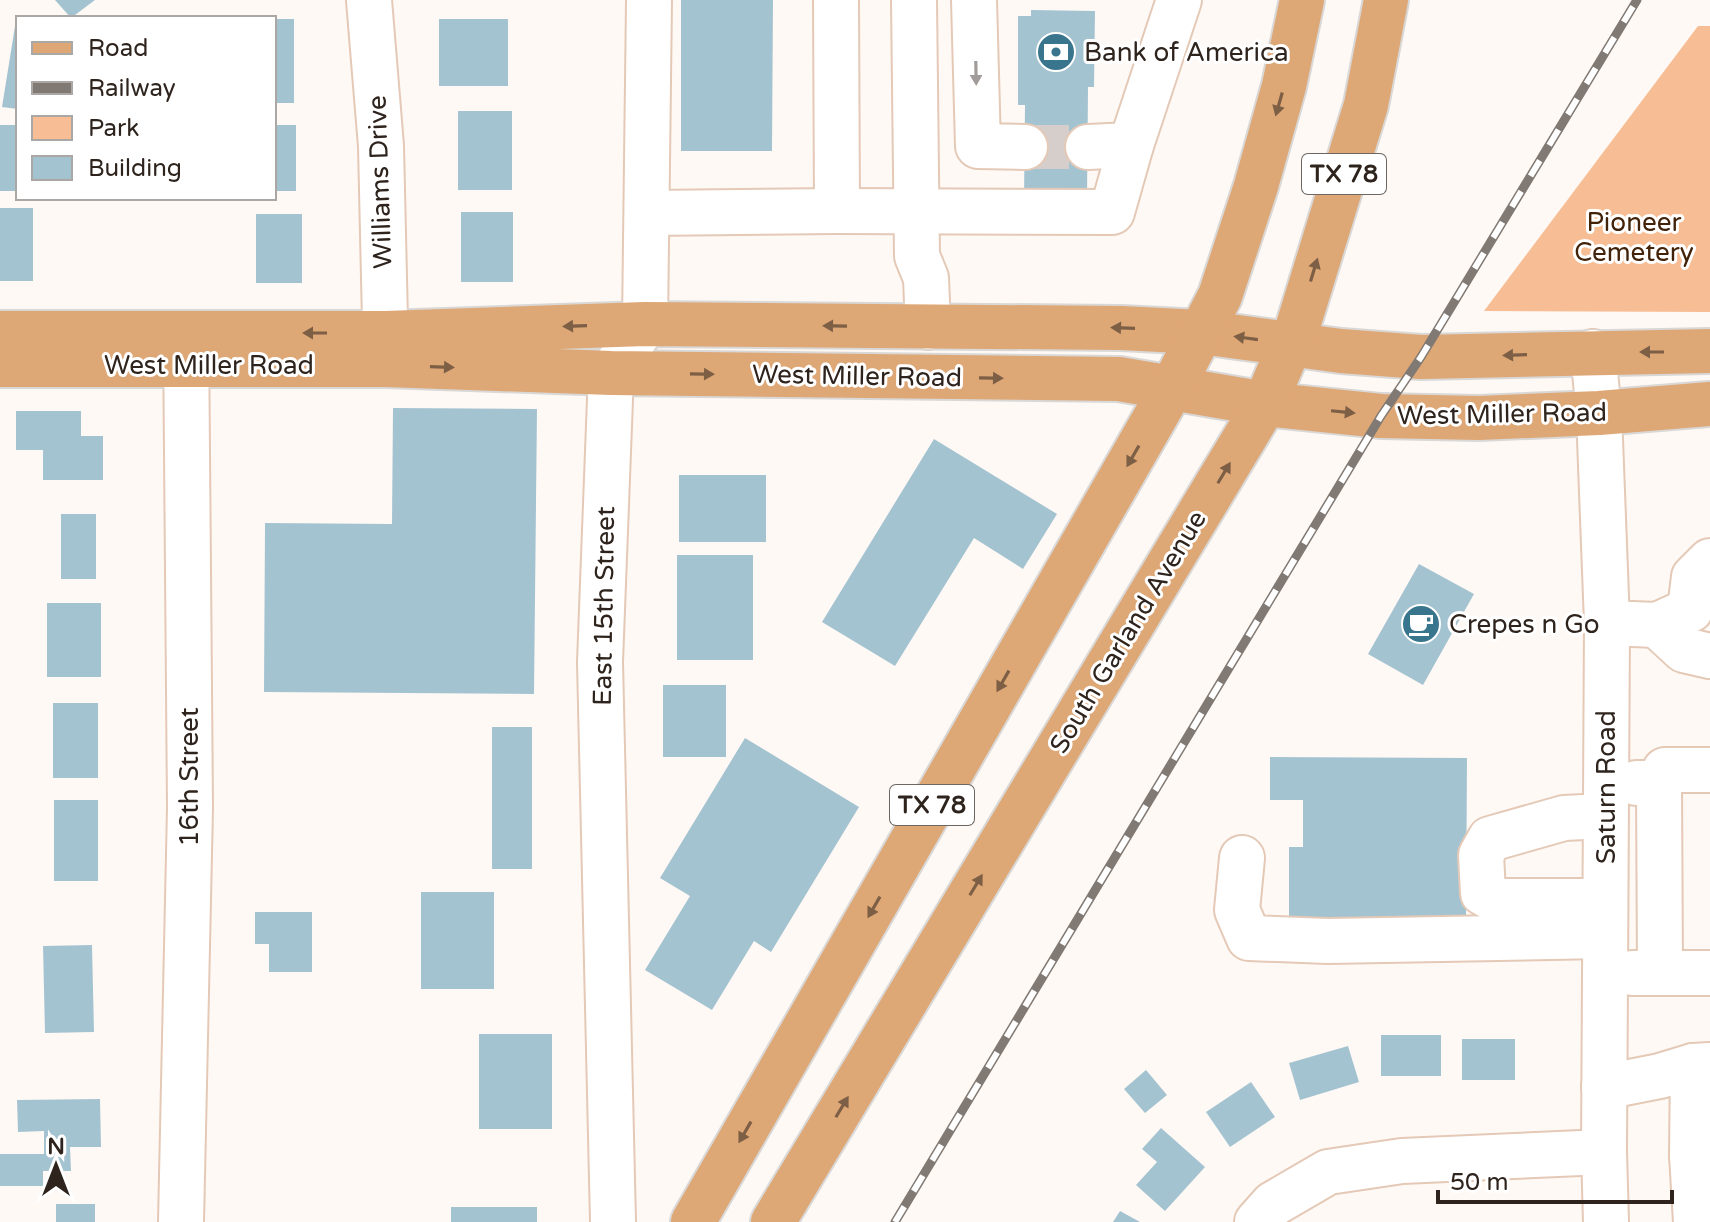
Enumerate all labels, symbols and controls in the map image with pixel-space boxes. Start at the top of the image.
legend [16,16,276,200]
bank icon: Bank of America [1035,31,1077,73]
text: Road [88,34,148,63]
place label: Bank of America [1084,37,1289,68]
one-way arrow [970,61,983,86]
text: Railway [88,74,176,103]
one-way arrow [1272,92,1285,116]
street label: Williams Drive [361,95,399,269]
text: Park [88,114,139,143]
text: Building [88,154,182,183]
road number: TX 78 [1302,154,1386,194]
park label: Pioneer Cemetery [1574,207,1694,268]
one-way arrow [1308,258,1321,282]
one-way arrow [562,320,587,333]
one-way arrow [822,320,847,332]
one-way arrow [1110,322,1135,335]
one-way arrow [302,327,327,339]
one-way arrow [1233,332,1258,345]
one-way arrow [1639,346,1664,358]
one-way arrow [1502,348,1527,361]
street label: West Miller Road [104,350,314,381]
street label: West Miller Road [752,359,962,393]
one-way arrow [430,360,455,373]
one-way arrow [690,368,715,380]
one-way arrow [979,371,1004,384]
street label: West Miller Road [1397,397,1607,431]
one-way arrow [1331,405,1356,418]
one-way arrow [1126,445,1140,467]
one-way arrow [1217,462,1231,484]
street label: South Garland Avenue [1043,505,1213,759]
street label: East 15th Street [587,506,621,706]
cafe icon: Crepes n Go [1400,603,1442,645]
place label: Crepes n Go [1449,609,1600,640]
one-way arrow [996,670,1010,693]
street label: 16th Street [174,707,205,847]
street label: Saturn Road [1591,710,1622,864]
road number: TX 78 [890,785,974,825]
one-way arrow [969,874,983,896]
one-way arrow [867,896,881,918]
one-way arrow [835,1096,849,1118]
one-way arrow [738,1121,752,1144]
north arrow [16,1126,96,1206]
text: N [47,1134,65,1160]
scale bar [1438,1154,1672,1204]
text: 50 m [1450,1168,1508,1197]

